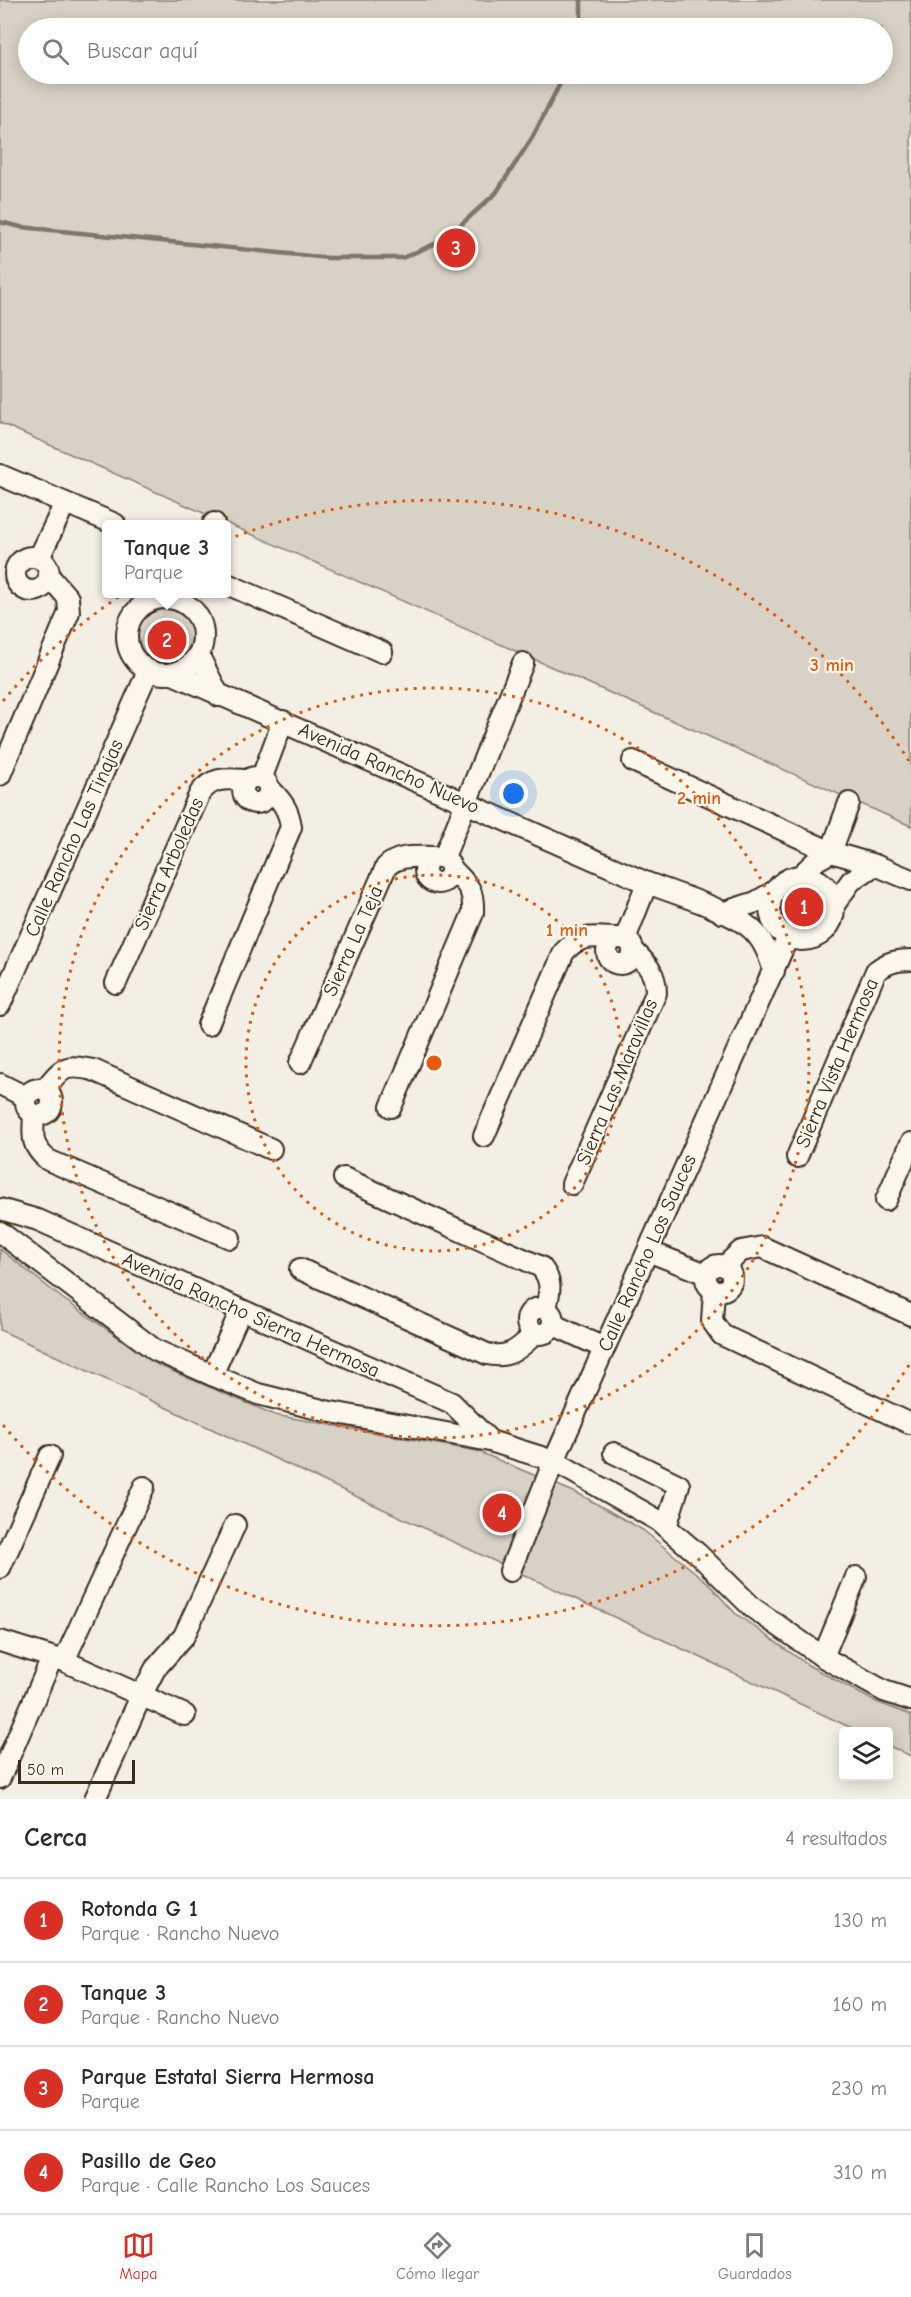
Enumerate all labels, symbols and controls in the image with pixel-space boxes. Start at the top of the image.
search box [18,18,893,84]
icon: search [39,35,72,68]
text: Buscar aquí [87,38,198,64]
pin: 3 [436,226,476,270]
popup [102,520,231,598]
text: Tanque 3 [124,535,209,561]
text: Parque [124,561,183,584]
pin: 2 [148,618,186,662]
text: 3 min [810,655,854,676]
street label: Avenida Rancho Nuevo [295,718,483,818]
street label: Calle Rancho Las Tinajas [20,736,128,940]
your location [499,779,528,808]
text: 2 min [677,788,721,809]
street label: Sierra Arboledas [129,794,209,934]
street label: Sierra La Teja [318,882,388,1000]
pin: 1 [784,884,824,930]
text: 1 min [546,920,588,941]
street label: Sierra Vista Hermosa [791,975,883,1151]
street label: Sierra Las Maravillas [572,995,662,1169]
centre of rings [424,1053,444,1073]
street label: Calle Rancho Los Sauces [593,1151,701,1355]
street label: Avenida Rancho Sierra Hermosa [119,1248,383,1382]
pin: 4 [482,1490,522,1536]
map controls [839,1727,893,1781]
button: layers [839,1727,893,1781]
scale bar [18,1757,135,1784]
text: 50 m [27,1761,64,1779]
text: Cerca [24,1823,88,1853]
text: 4 resultados [785,1827,887,1850]
text: Rotonda G 1 [81,1896,198,1922]
text: 1 [40,1909,47,1932]
text: 130 m [834,1909,887,1932]
text: Parque · Rancho Nuevo [81,1922,279,1945]
text: Tanque 3 [81,1980,166,2006]
text: 2 [39,1993,48,2016]
text: 160 m [833,1993,887,2016]
text: Parque · Rancho Nuevo [81,2006,279,2029]
text: Parque Estatal Sierra Hermosa [81,2064,374,2090]
text: 3 [39,2077,48,2100]
text: 230 m [831,2077,887,2100]
text: Parque [81,2090,140,2113]
text: Pasillo de Geo [81,2148,216,2174]
text: 4 [39,2161,48,2184]
text: 310 m [834,2161,887,2184]
text: Parque · Calle Rancho Los Sauces [81,2174,370,2197]
tab: Mapa [119,2229,158,2283]
tab: Cómo llegar [396,2229,479,2283]
tab: Guardados [718,2229,792,2283]

